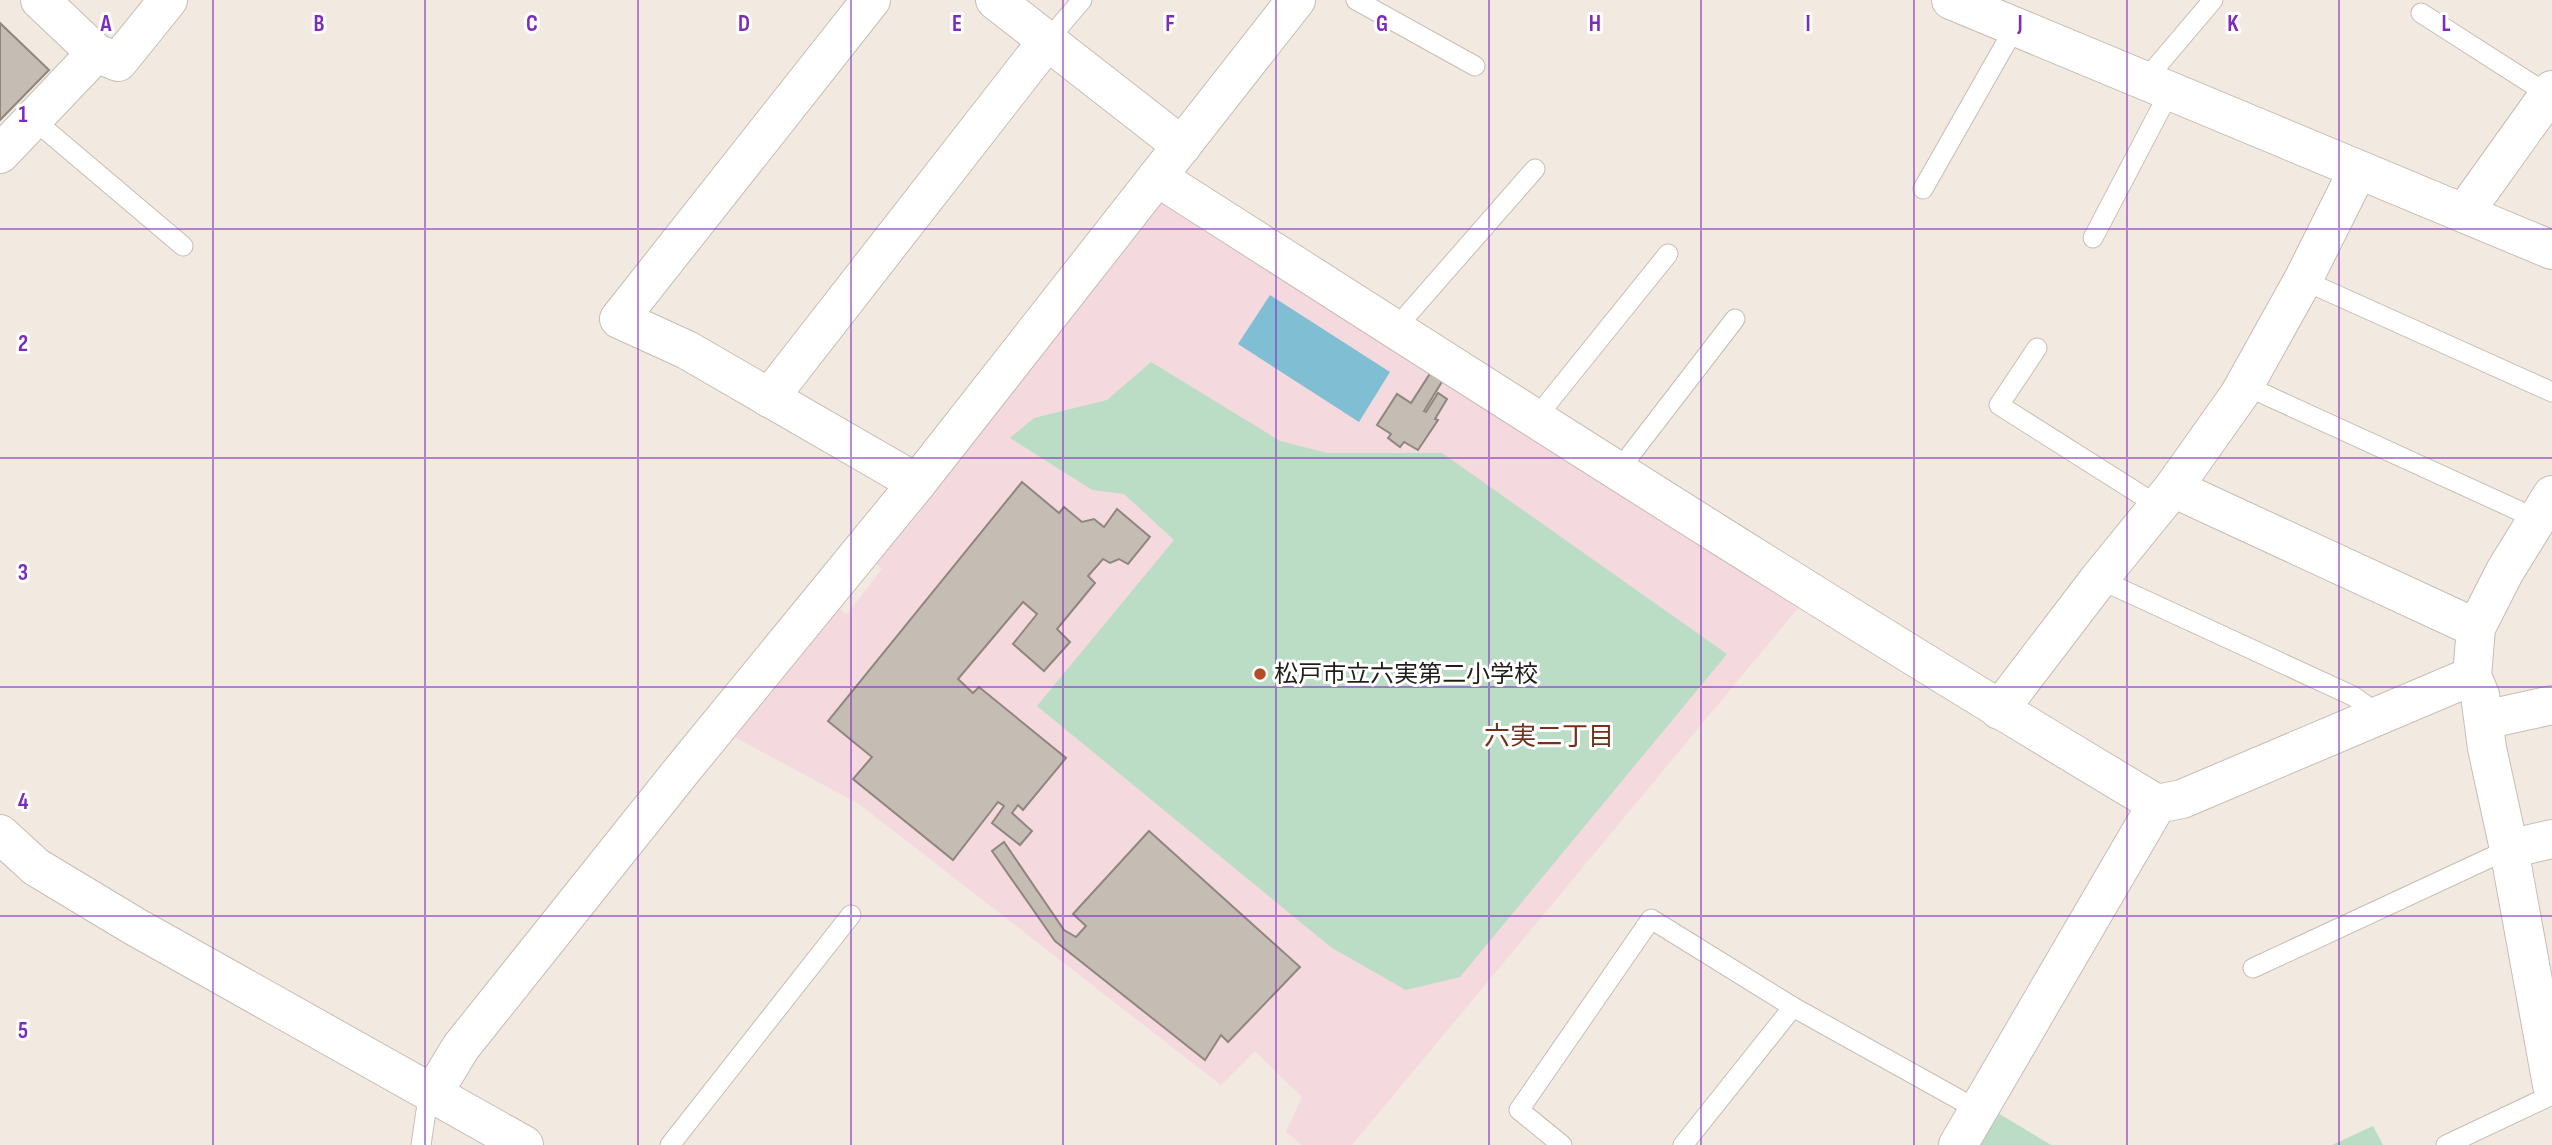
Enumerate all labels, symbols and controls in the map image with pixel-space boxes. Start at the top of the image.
text: A [100,10,113,38]
text: B [314,10,325,38]
text: C [526,10,538,38]
text: D [738,10,750,38]
text: E [952,10,962,38]
text: F [1165,10,1175,38]
text: G [1376,10,1388,38]
text: H [1589,10,1601,38]
text: I [1805,10,1811,38]
text: J [2016,10,2023,38]
text: K [2227,10,2239,38]
text: L [2441,10,2451,38]
text: 1 [18,101,28,129]
text: 2 [18,330,28,358]
text: 3 [18,559,28,587]
place label: 松戸市立六実第二小学校 [1274,660,1538,689]
marker: 松戸市立六実第二小学校 [1252,666,1268,682]
district label: 六実二丁目 [1484,722,1614,753]
text: 4 [18,788,29,816]
text: 5 [18,1017,28,1045]

